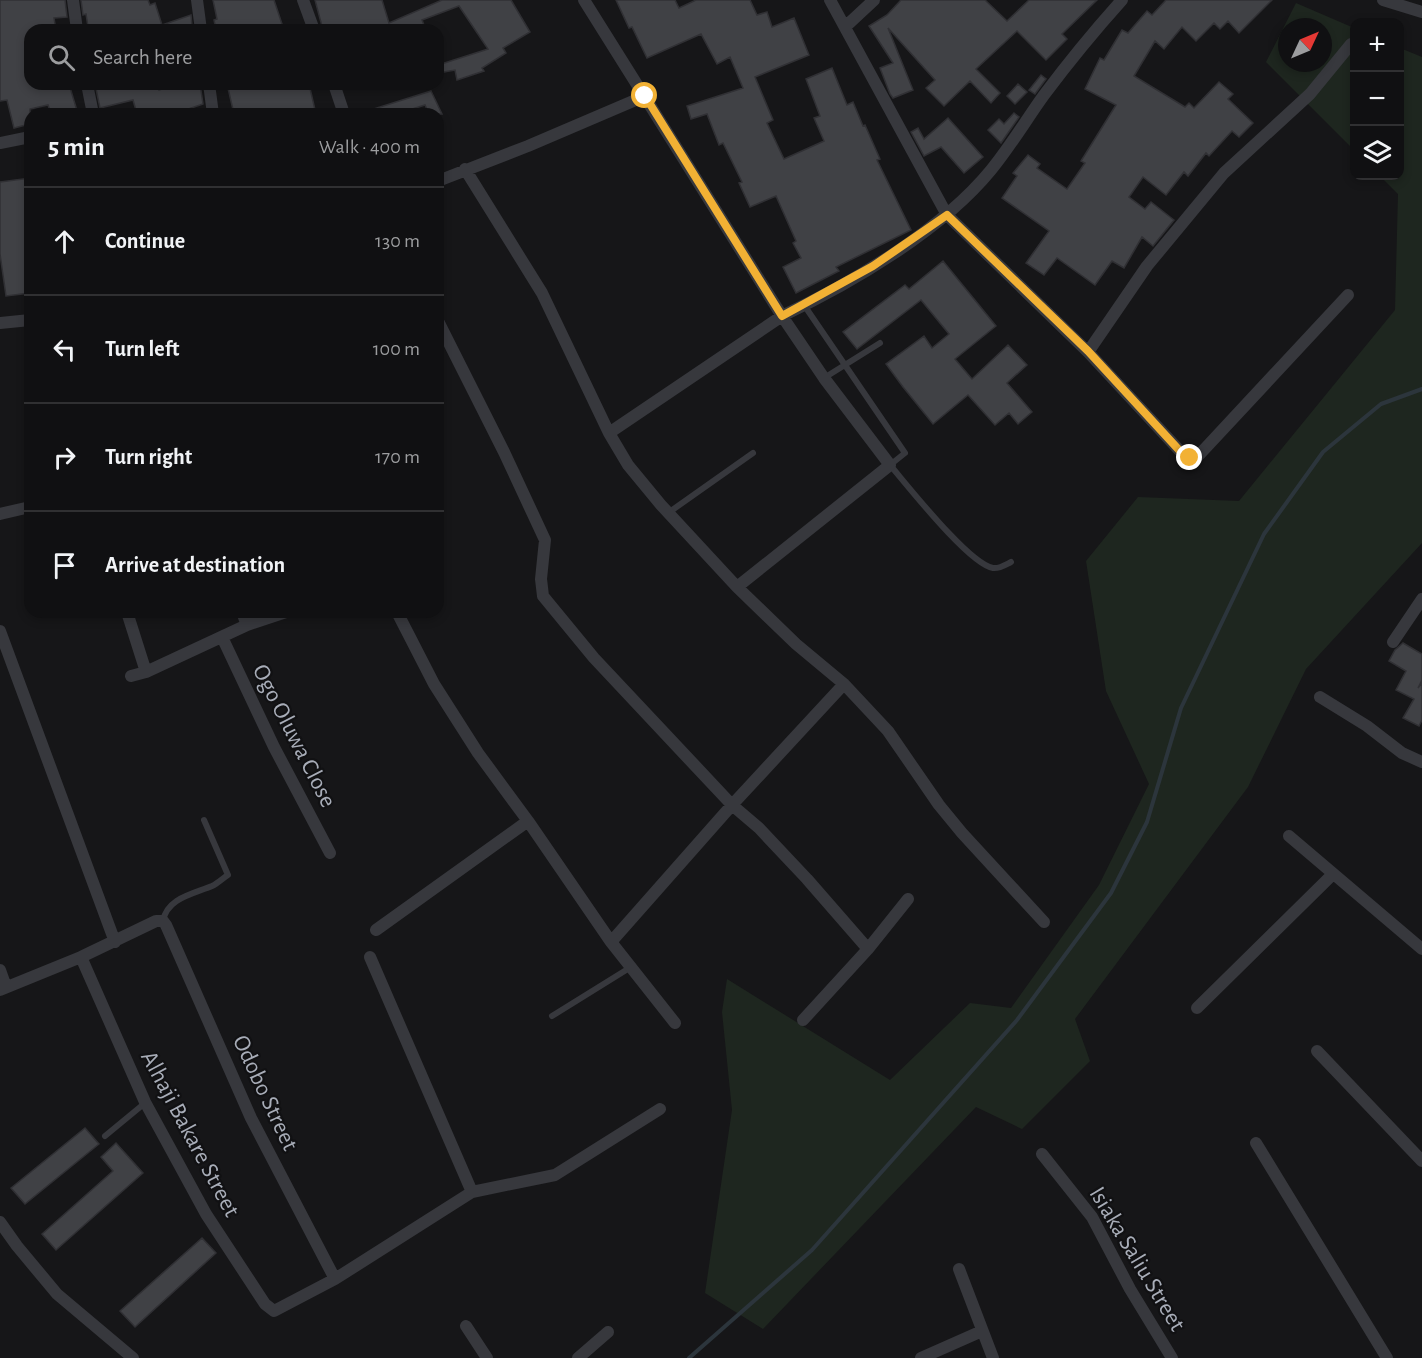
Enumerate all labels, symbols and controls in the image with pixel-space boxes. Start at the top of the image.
north arrow [1278,18,1332,72]
map controls [1350,18,1404,180]
button: + [1350,18,1404,72]
search box [24,24,444,90]
icon: search [45,41,78,74]
text: Search here [93,46,192,68]
button: − [1350,72,1404,126]
route start [631,82,657,108]
button: layers [1350,126,1404,180]
text: 5 min [48,134,105,160]
text: Walk · 400 m [319,137,420,157]
icon: ahead [48,225,81,258]
text: Continue [105,230,185,252]
text: 130 m [375,231,420,251]
icon: left [48,333,81,366]
text: Turn left [105,338,179,360]
text: 100 m [373,339,420,359]
icon: right [48,441,81,474]
route end [1176,444,1202,470]
text: Turn right [105,446,192,468]
text: 170 m [375,447,420,467]
icon: arrive [48,549,81,582]
text: Arrive at destination [105,554,285,576]
street label: Ogo Oluwa Close [248,661,340,811]
street label: Odobo Street [228,1032,302,1155]
street label: Alhaji Bakare Street [136,1047,244,1221]
street label: Isiaka Saliu Street [1085,1183,1190,1336]

